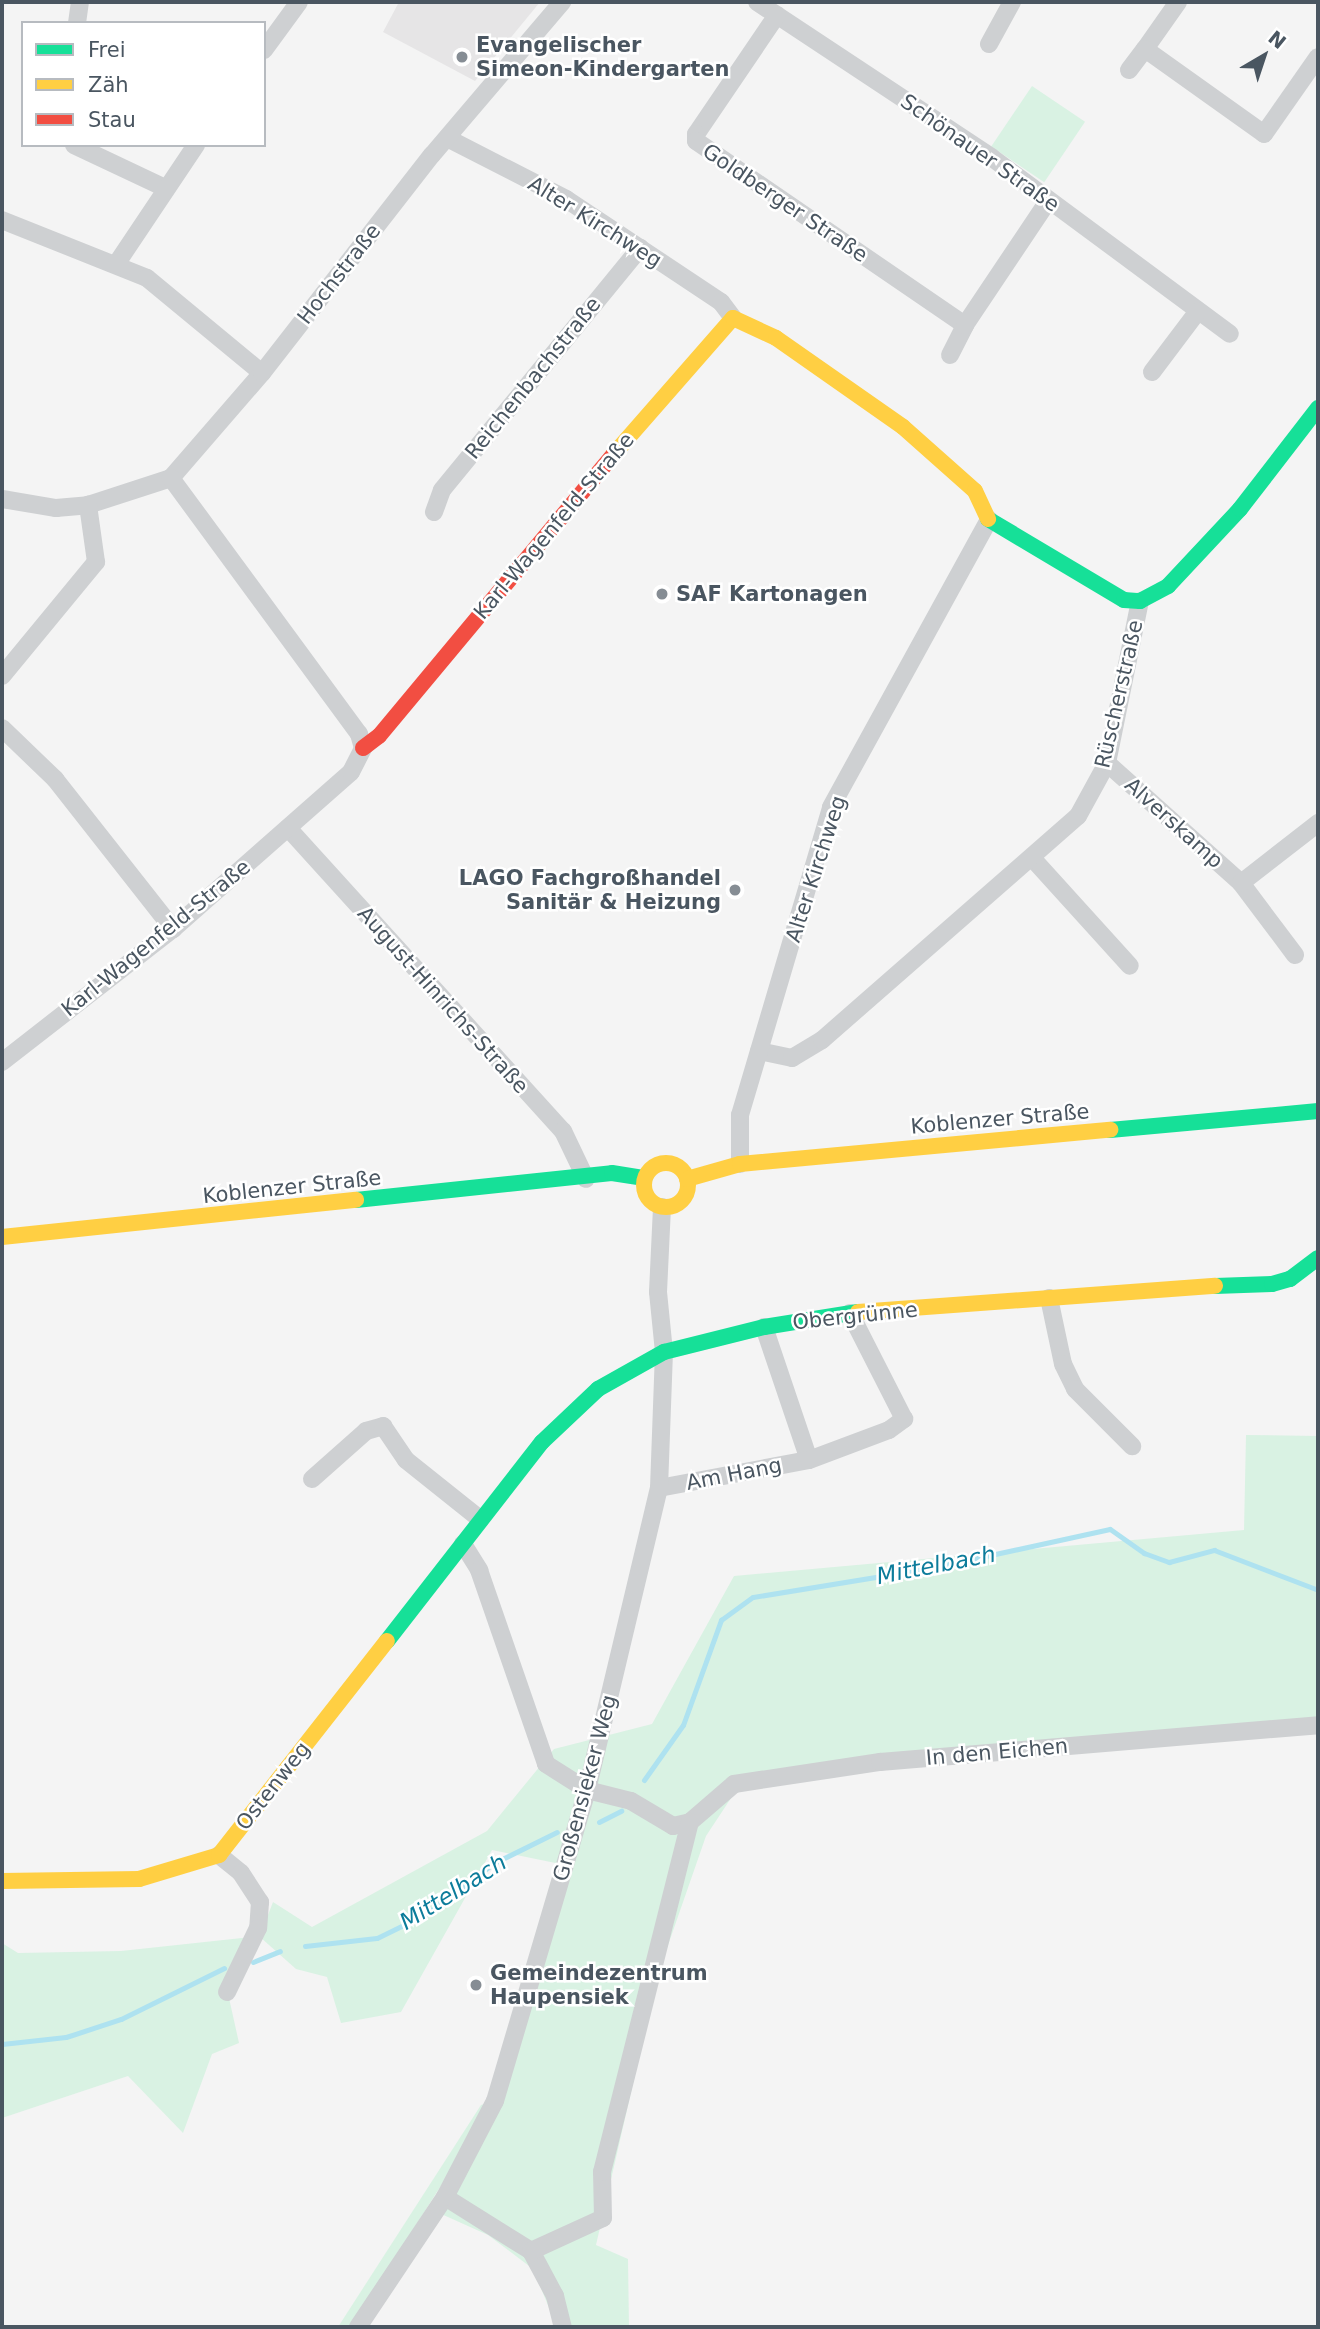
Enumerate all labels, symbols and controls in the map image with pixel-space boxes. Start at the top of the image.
legend [21,21,266,147]
north arrow [1229,21,1299,91]
text: N [1264,26,1290,53]
place label: Evangelischer Simeon-Kindergarten [476,32,729,82]
text: Frei [88,38,125,62]
marker: Evangelischer Simeon-Kindergarten [454,49,470,65]
text: Zäh [88,73,129,97]
street label: Schönauer Straße [896,89,1064,217]
text: Stau [88,108,136,132]
street label: Goldberger Straße [698,138,872,268]
street label: Alter Kirchweg [524,171,666,273]
street label: Hochstraße [292,219,386,329]
street label: Reichenbachstraße [460,292,606,464]
street label: Karl-Wagenfeld-Straße [469,428,639,624]
place label: SAF Kartonagen [676,581,868,607]
marker: SAF Kartonagen [654,586,670,602]
street label: Rüscherstraße [1090,618,1148,770]
street label: Alverskamp [1120,772,1228,874]
street label: Alter Kirchweg [780,792,852,946]
street label: Karl-Wagenfeld-Straße [57,854,255,1022]
place label: LAGO Fachgroßhandel Sanitär & Heizung [459,865,721,915]
marker: LAGO Fachgroßhandel Sanitär & Heizung [727,882,743,898]
street label: August-Hinrichs-Straße [352,901,534,1099]
street label: Koblenzer Straße [910,1099,1090,1139]
street label: Koblenzer Straße [201,1165,383,1209]
street label: Obergrünne [791,1297,919,1335]
street label: Am Hang [684,1452,784,1496]
water label: Mittelbach [874,1540,998,1590]
street label: Großensieker Weg [548,1692,622,1884]
street label: In den Eichen [925,1733,1069,1771]
street label: Ostenweg [231,1737,315,1835]
water label: Mittelbach [394,1848,512,1936]
place label: Gemeindezentrum Haupensiek [490,1960,708,2010]
marker: Gemeindezentrum Haupensiek [468,1977,484,1993]

